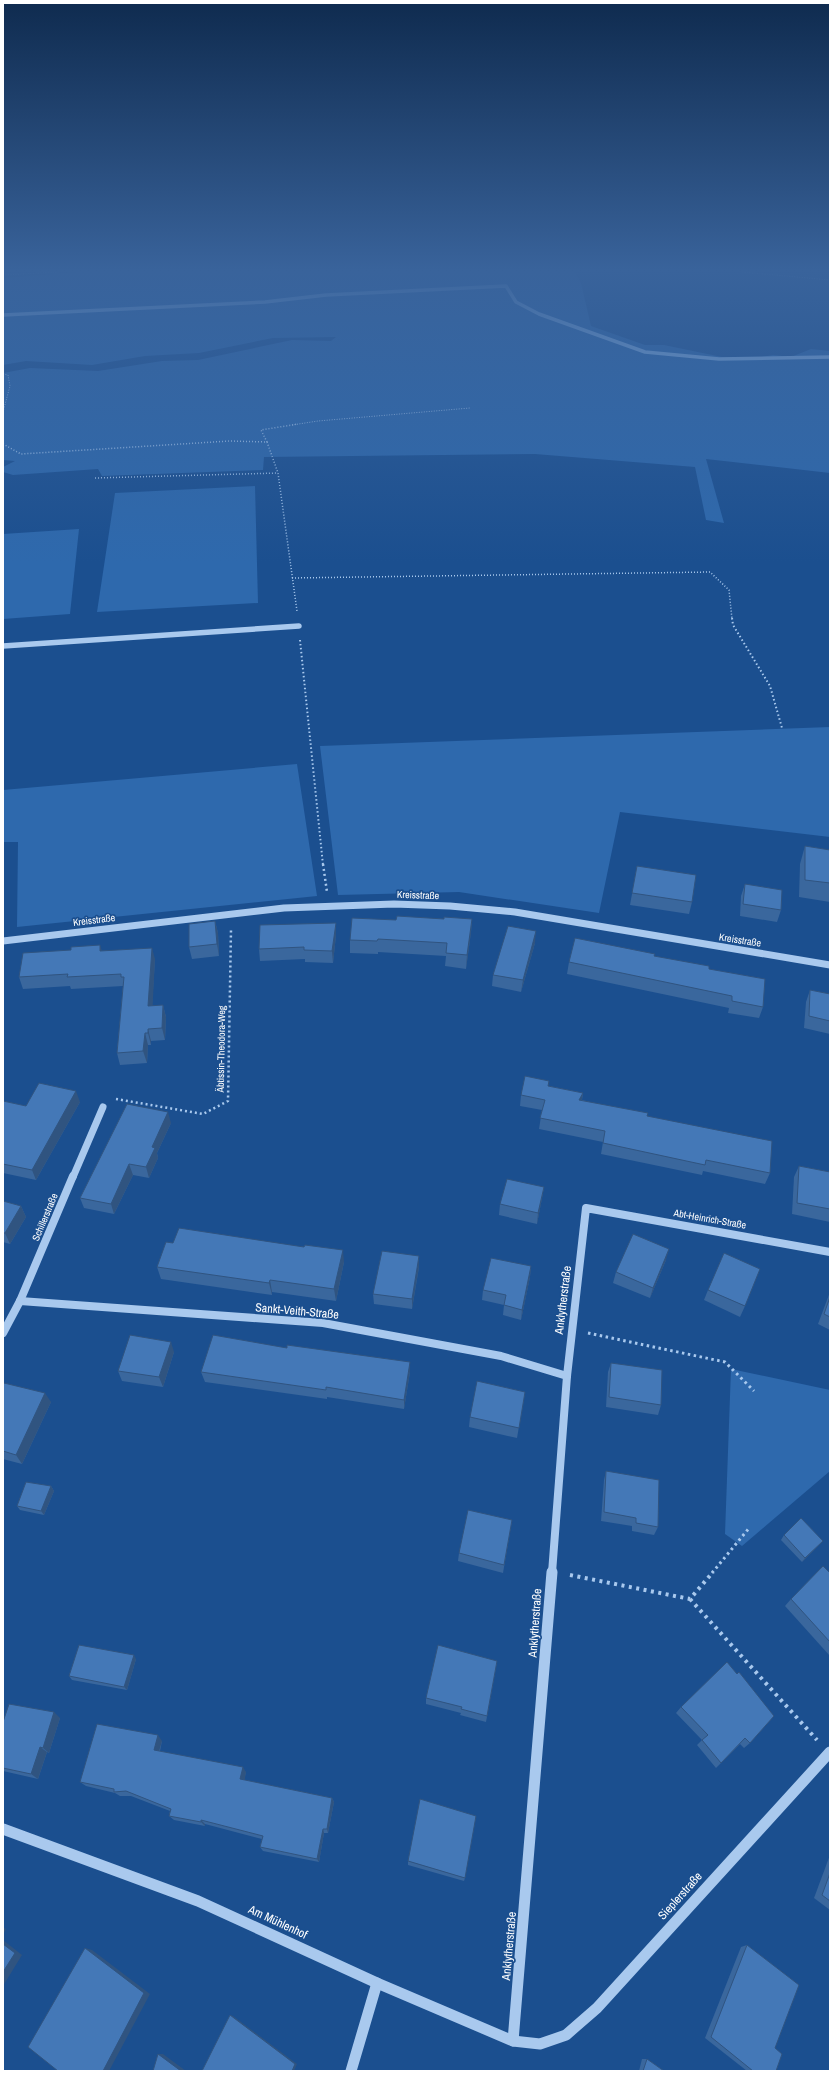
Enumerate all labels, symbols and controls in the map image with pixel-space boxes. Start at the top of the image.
street label: Kreisstraße [397,888,440,902]
street label: Kreisstraße [72,911,116,929]
street label: Kreisstraße [718,930,762,950]
street label: Äbtissin-Theodora-Weg [214,1005,228,1094]
street label: Schillerstraße [29,1191,61,1243]
street label: Abt-Heinrich-Straße [672,1206,748,1232]
street label: Anklytherstraße [551,1265,575,1336]
street label: Sankt-Veith-Straße [255,1299,339,1323]
street label: Anklytherstraße [525,1588,545,1659]
street label: Sieplerstraße [654,1869,706,1923]
street label: Am Mühlenhof [245,1901,310,1943]
street label: Anklytherstraße [498,1911,520,1982]

